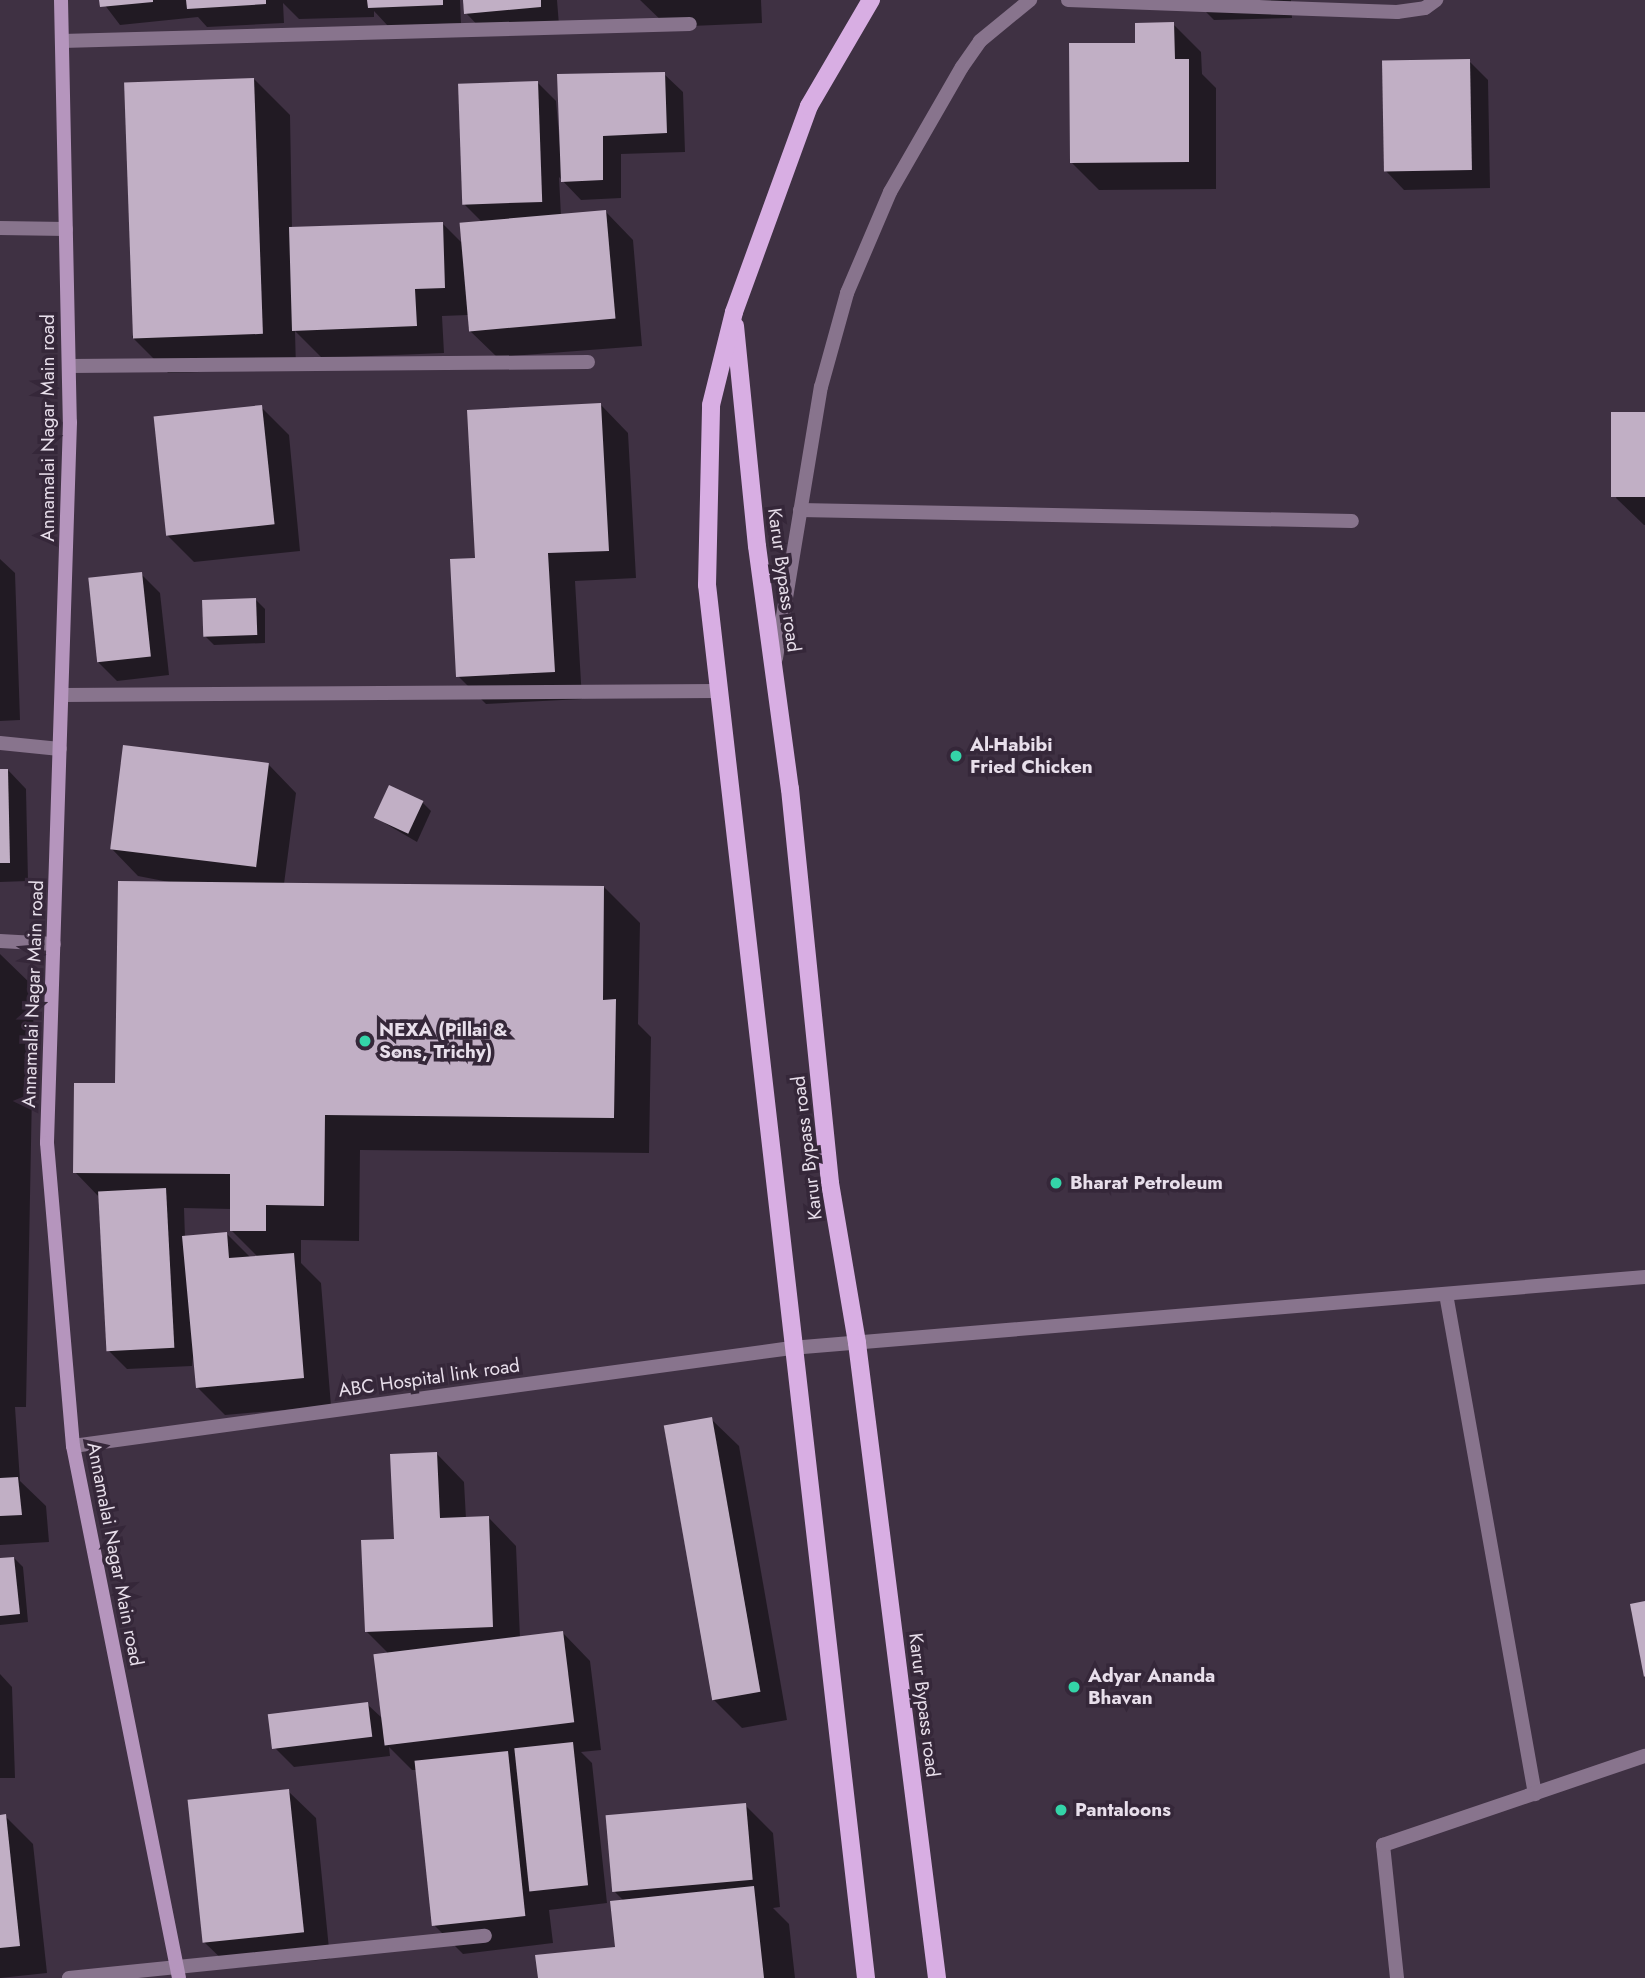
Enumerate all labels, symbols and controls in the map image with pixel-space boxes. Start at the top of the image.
street label: Annamalai Nagar Main road [37,314,59,542]
street label: Karur Bypass road [763,507,805,653]
place label: Al-Habibi Fried Chicken [970,734,1093,778]
marker: Al-Habibi Fried Chicken [948,748,964,764]
street label: Annamalai Nagar Main road [18,880,48,1108]
place label: NEXA (Pillai & Sons, Trichy) [379,1019,508,1063]
marker: NEXA (Pillai & Sons, Trichy) [357,1033,373,1049]
street label: Karur Bypass road [787,1075,827,1221]
place label: Bharat Petroleum [1070,1172,1223,1194]
marker: Bharat Petroleum [1048,1175,1064,1191]
street label: ABC Hospital link road [337,1354,521,1402]
street label: Annamalai Nagar Main road [82,1440,148,1668]
street label: Karur Bypass road [904,1632,944,1778]
place label: Adyar Ananda Bhavan [1088,1665,1215,1709]
marker: Adyar Ananda Bhavan [1066,1679,1082,1695]
place label: Pantaloons [1075,1799,1171,1821]
marker: Pantaloons [1053,1802,1069,1818]

